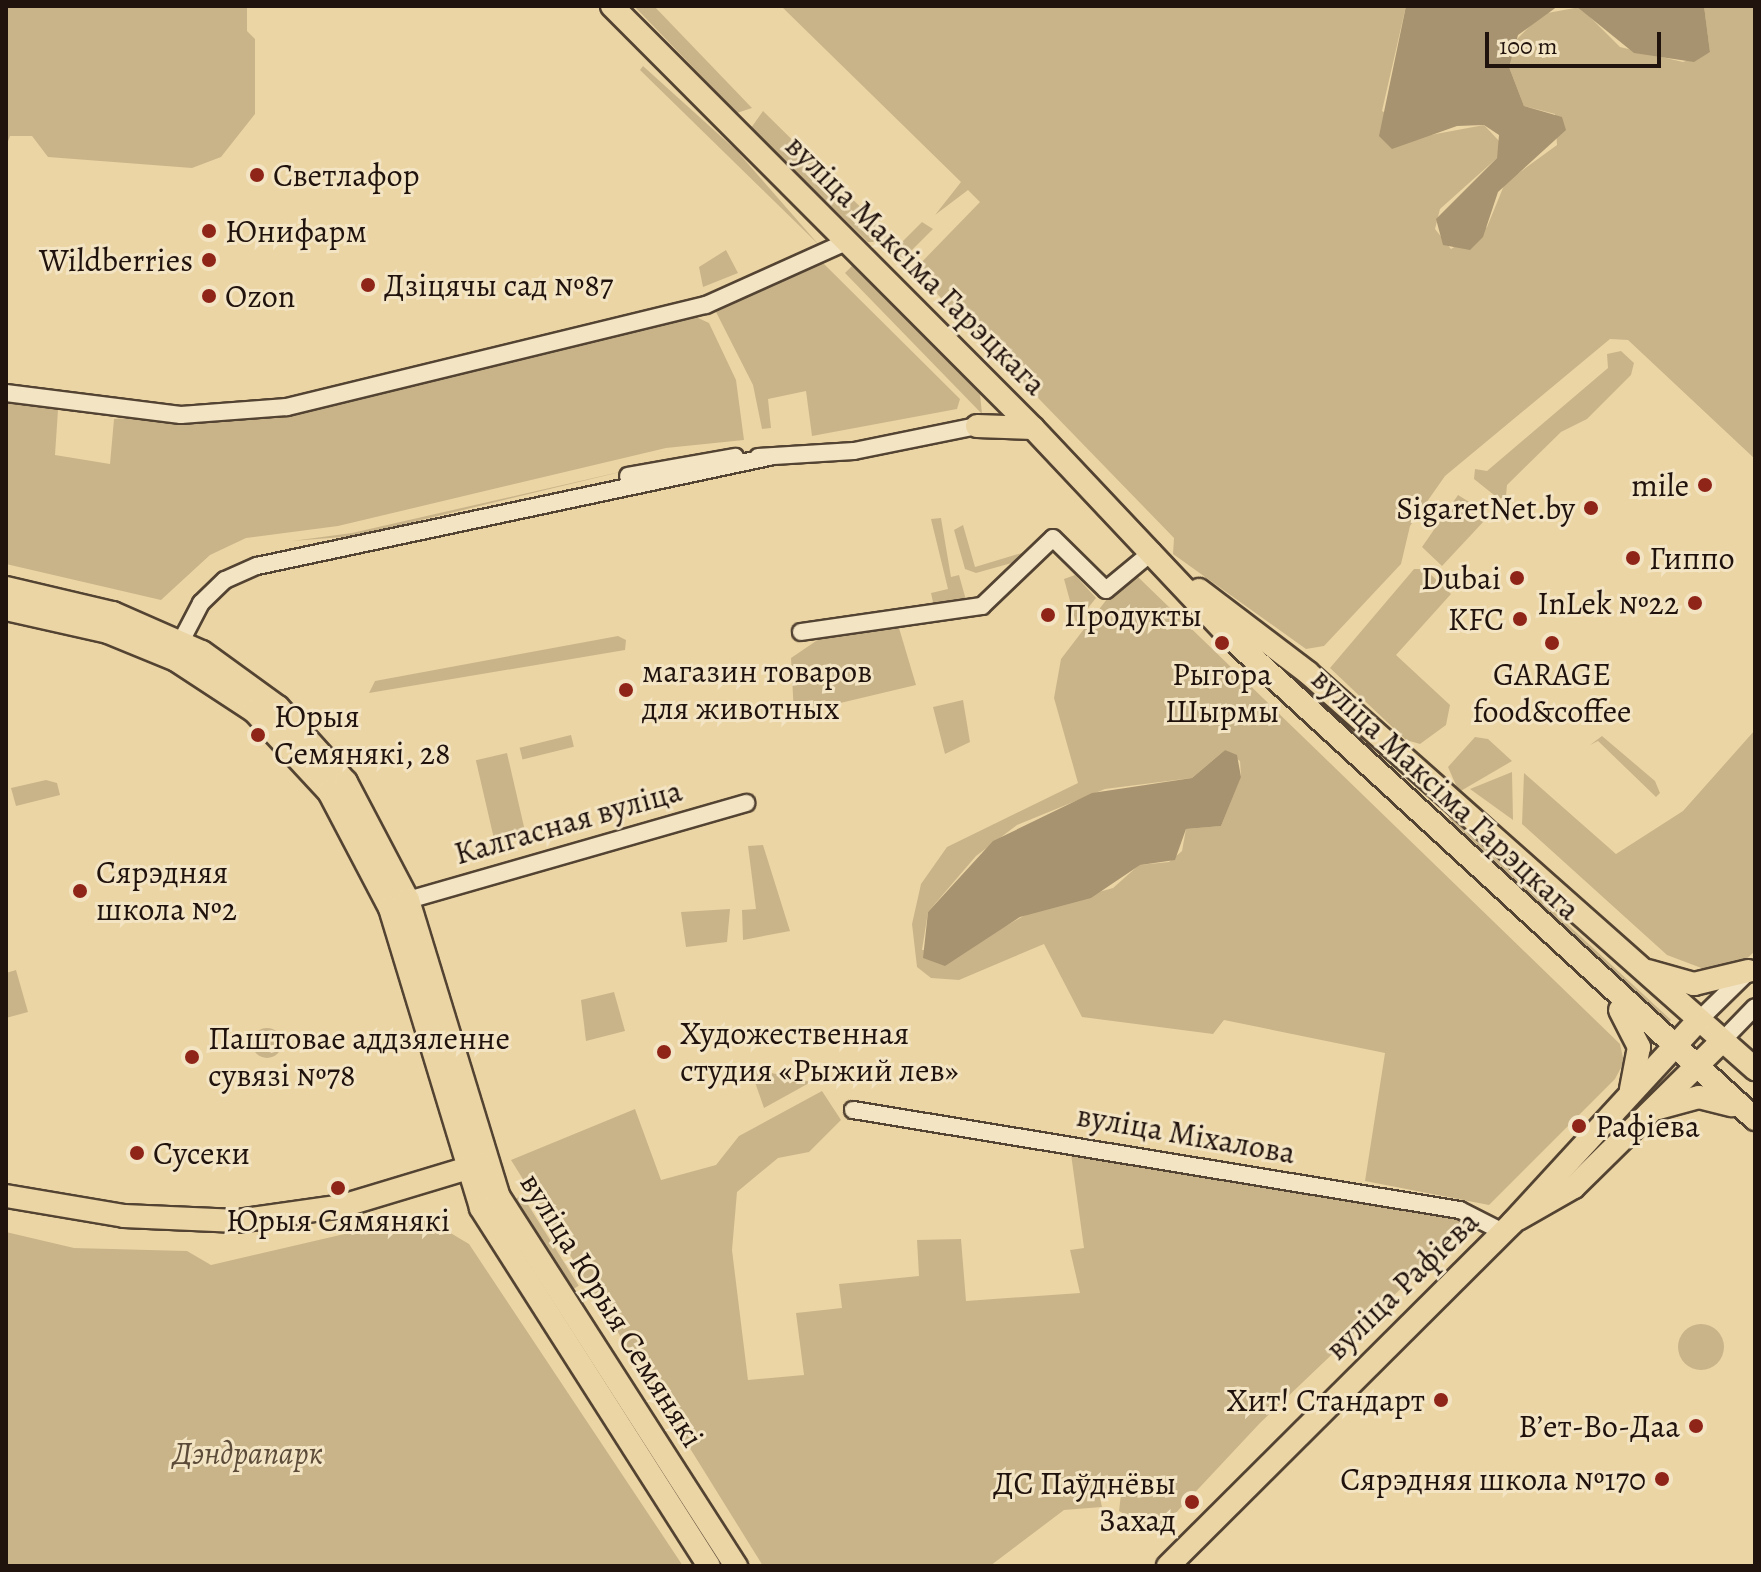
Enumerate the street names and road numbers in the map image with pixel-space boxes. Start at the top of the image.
street label: вуліца Максіма Гарэцкага [778,127,1054,403]
street label: вуліца Максіма Гарэцкага [1304,660,1588,928]
street label: Калгасная вуліца [450,771,686,873]
street label: вуліца Міхалова [1074,1096,1298,1172]
street label: вуліца Юрыя Семянякі [512,1166,712,1454]
street label: вуліца Рафіева [1317,1202,1487,1368]

